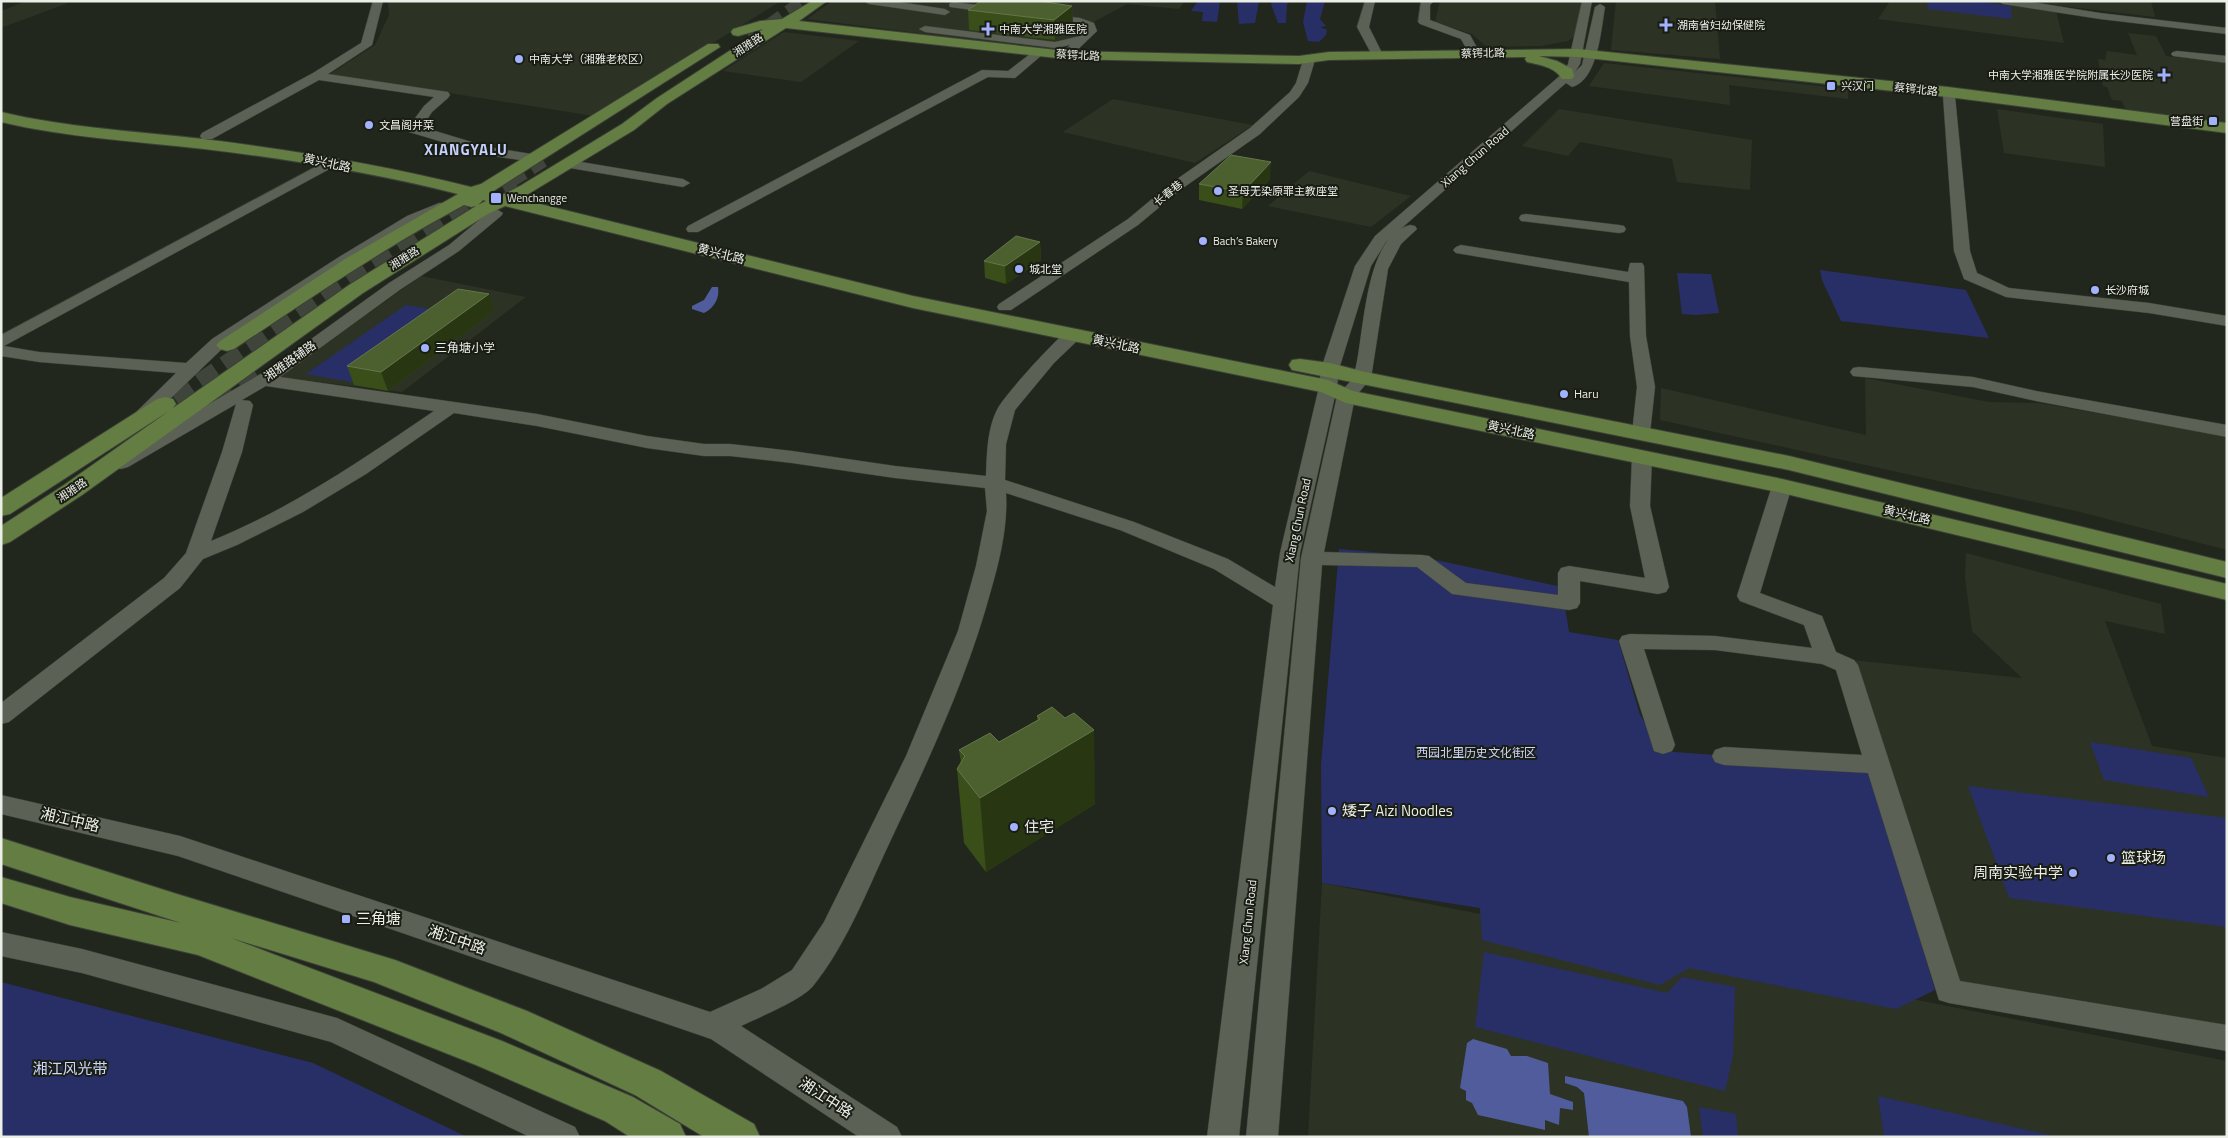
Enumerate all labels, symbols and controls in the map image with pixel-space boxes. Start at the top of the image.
place label: 湖南省妇幼保健院 [1677,17,1765,33]
marker: 湖南省妇幼保健院 [1659,18,1673,32]
place label: 中南大学湘雅医院 [999,21,1087,37]
marker: 中南大学湘雅医院 [981,22,995,36]
street label: 湘雅路 [730,29,766,61]
street label: 蔡锷北路 [1461,45,1505,61]
street label: 蔡锷北路 [1056,46,1100,64]
place label: 中南大学（湘雅老校区） [529,51,650,67]
marker: 中南大学（湘雅老校区） [513,53,525,65]
place label: 中南大学湘雅医学院附属长沙医院 [1988,67,2153,83]
marker: 中南大学湘雅医学院附属长沙医院 [2157,68,2171,82]
place label: 兴汉门 [1841,78,1874,94]
street label: 蔡锷北路 [1893,79,1939,99]
marker: 兴汉门 [1825,80,1837,92]
place label: 营盘街 [2170,113,2203,129]
marker: 营盘街 [2207,115,2219,127]
place label: 文昌阁井菜 [379,117,434,133]
marker: 文昌阁井菜 [363,119,375,131]
street label: Xiang Chun Road [1436,122,1513,192]
district label: XIANGYALU [424,138,508,161]
street label: 黄兴北路 [302,148,353,177]
street label: 长春巷 [1150,176,1186,210]
place label: 圣母无染原罪主教座堂 [1228,183,1338,199]
marker: 圣母无染原罪主教座堂 [1212,185,1224,197]
place label: Wenchangge [507,190,567,206]
marker: Wenchangge [489,191,503,205]
place label: Bach’s Bakery [1213,233,1278,249]
marker: Bach’s Bakery [1197,235,1209,247]
street label: 黄兴北路 [696,238,747,269]
street label: 湘雅路 [386,242,422,274]
place label: 城北堂 [1029,261,1062,277]
marker: 城北堂 [1013,263,1025,275]
place label: 长沙府城 [2105,282,2149,298]
marker: 长沙府城 [2089,284,2101,296]
street label: 黄兴北路 [1091,329,1142,358]
street label: 湘雅路辅路 [260,336,320,386]
place label: 三角塘小学 [435,338,495,357]
marker: 三角塘小学 [419,342,431,354]
place label: Haru [1574,384,1599,403]
marker: Haru [1558,388,1570,400]
street label: 黄兴北路 [1486,415,1537,444]
street label: 湘雅路 [54,474,90,506]
street label: Xiang Chun Road [1279,476,1316,563]
street label: 黄兴北路 [1882,500,1933,529]
park label: 西园北里历史文化街区 [1416,743,1536,762]
place label: 矮子 Aizi Noodles [1342,799,1453,822]
street label: 湘江中路 [38,802,102,837]
marker: 矮子 Aizi Noodles [1326,805,1338,817]
place label: 住宅 [1024,815,1054,838]
marker: 住宅 [1008,821,1020,833]
place label: 篮球场 [2121,846,2166,869]
marker: 篮球场 [2105,852,2117,864]
place label: 周南实验中学 [1973,861,2063,884]
marker: 周南实验中学 [2067,867,2079,879]
street label: Xiang Chun Road [1234,879,1261,965]
place label: 三角塘 [356,907,401,930]
marker: 三角塘 [340,913,352,925]
street label: 湘江中路 [425,919,489,960]
park label: 湘江风光带 [32,1057,108,1080]
street label: 湘江中路 [795,1072,858,1124]

